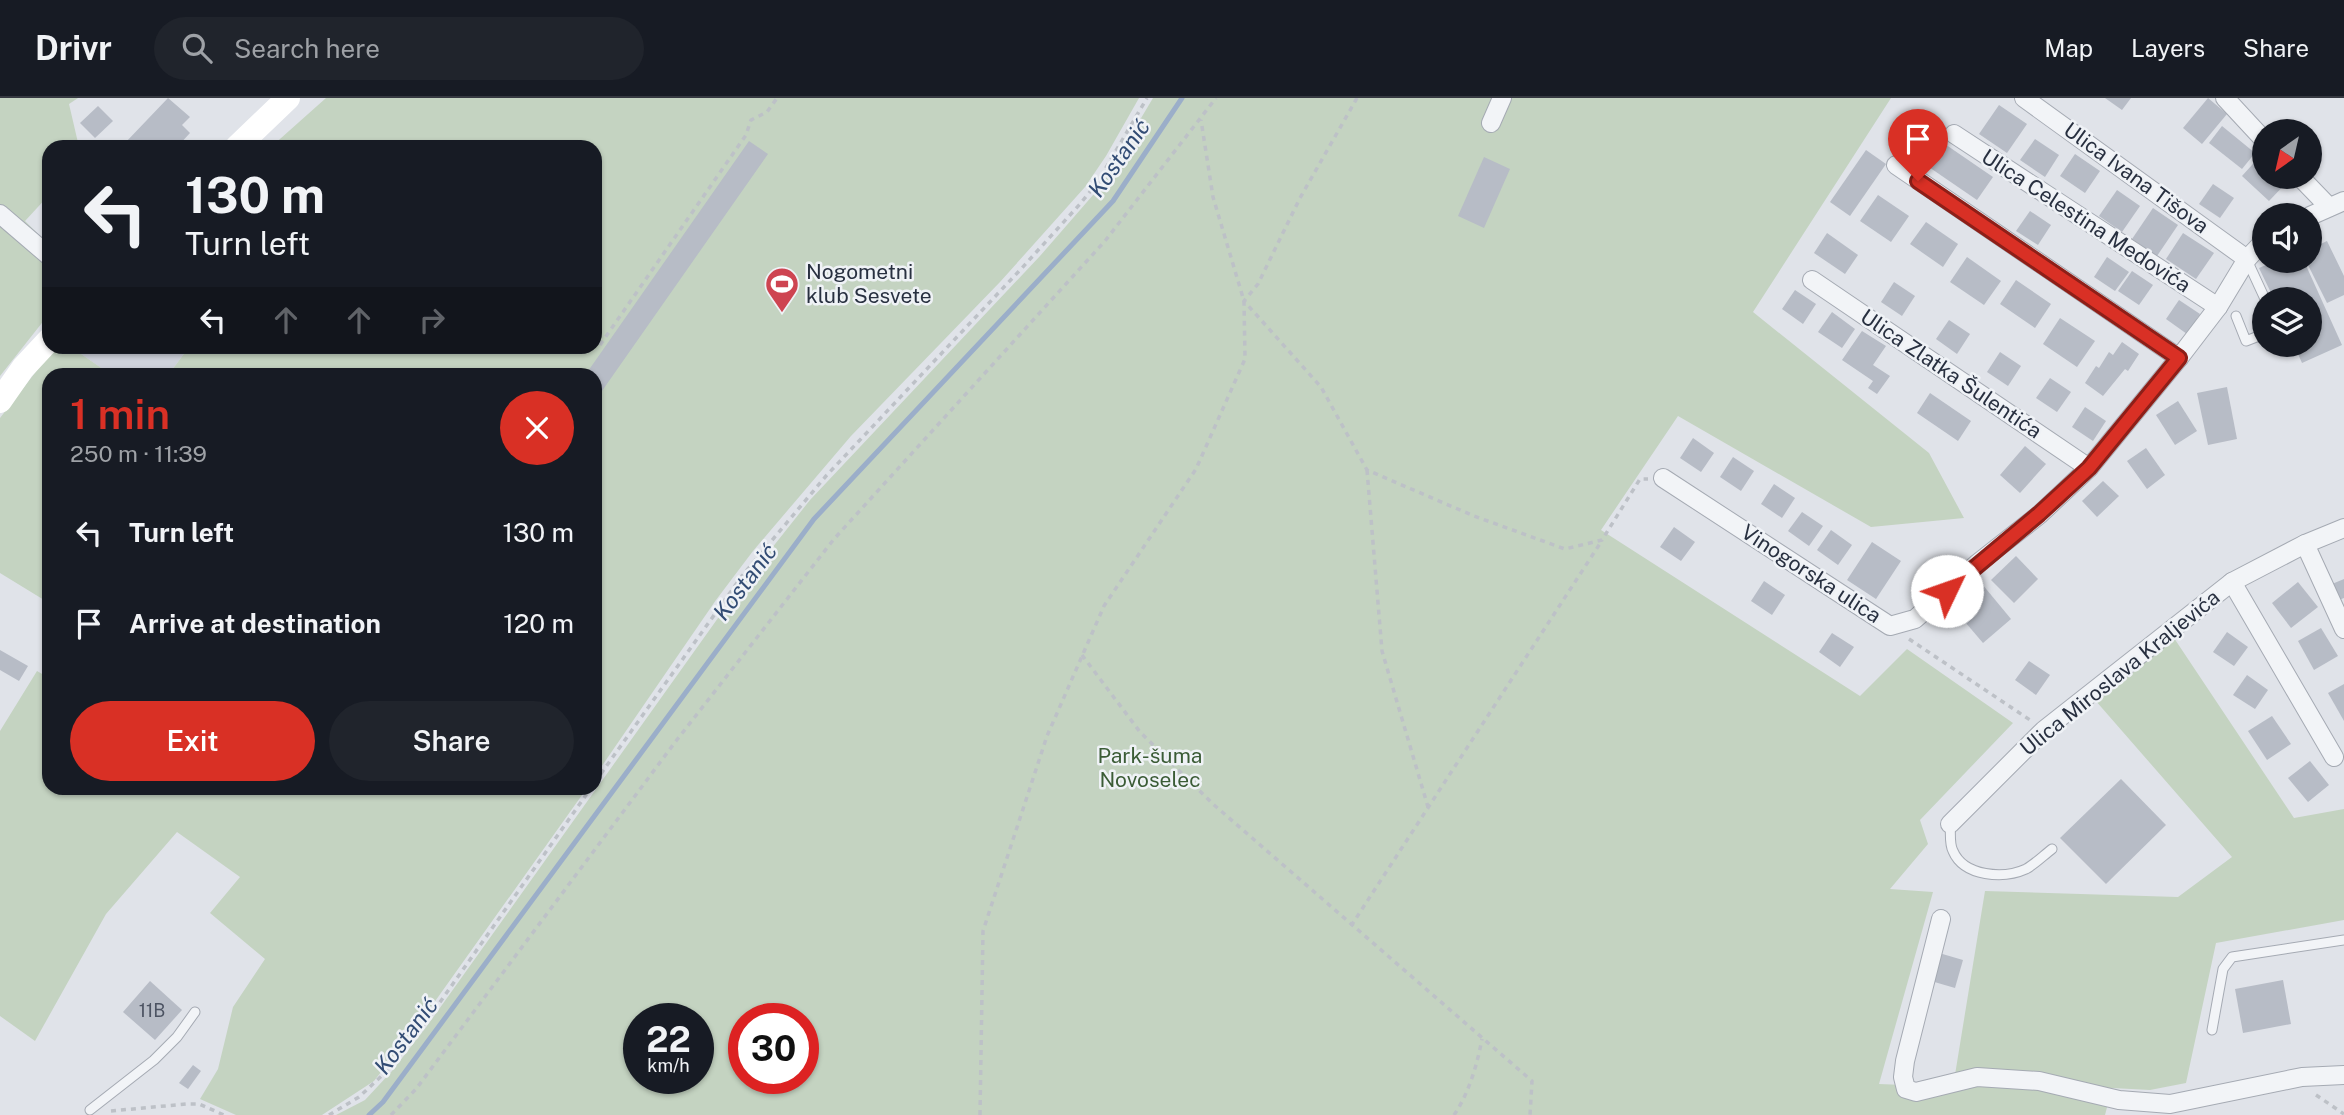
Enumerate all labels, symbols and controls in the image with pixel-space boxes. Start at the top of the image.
search box [154,17,644,80]
text: Drivr [35,29,112,67]
icon: search [178,29,216,67]
text: Search here [234,33,380,64]
text: Map [2044,34,2093,62]
text: Layers [2131,34,2205,62]
text: Share [2243,34,2309,62]
pin [1888,109,1948,181]
water label: Kostanić [1082,113,1155,202]
street label: Ulica Ivana Tišova [2059,117,2214,238]
north arrow [2252,119,2322,189]
map controls [2252,119,2322,357]
icon: arrive [1899,120,1937,158]
street label: Ulica Celestina Medovića [1977,144,2195,298]
text: 130 m [185,166,325,224]
icon: left [70,168,161,259]
button: sound [2252,203,2322,273]
text: Turn left [185,225,310,262]
place label: Nogometni klub Sesvete [806,259,932,308]
sports icon: Nogometni klub Sesvete [763,265,801,314]
button: layers [2252,287,2322,357]
icon: left [194,301,232,339]
icon: ahead [267,301,305,339]
icon: ahead [340,301,378,339]
icon: right [413,301,451,339]
street label: Ulica Zlatka Šulentića [1856,304,2047,444]
text: 1 min [70,389,170,438]
button: close [500,391,574,465]
text: 250 m · 11:39 [70,440,207,467]
icon: left [70,514,108,552]
text: Turn left [129,517,234,548]
text: 130 m [502,517,574,548]
street label: Vinogorska ulica [1737,519,1886,628]
water label: Kostanić [707,538,782,625]
position arrow [1910,554,1984,628]
street label: Ulica Miroslava Kraljevića [2015,584,2224,761]
icon: arrive [70,605,108,643]
text: Arrive at destination [129,608,381,639]
text: 120 m [503,608,574,639]
button: Exit [70,701,315,781]
button: Share [329,701,574,781]
park label: Park-šuma Novoselec [1098,743,1202,792]
water label: Kostanić [368,992,443,1079]
house number: 11B [139,1000,165,1021]
speed limit sign: 30 [728,1003,819,1094]
text: 22 [646,1019,691,1060]
text: km/h [647,1055,690,1076]

